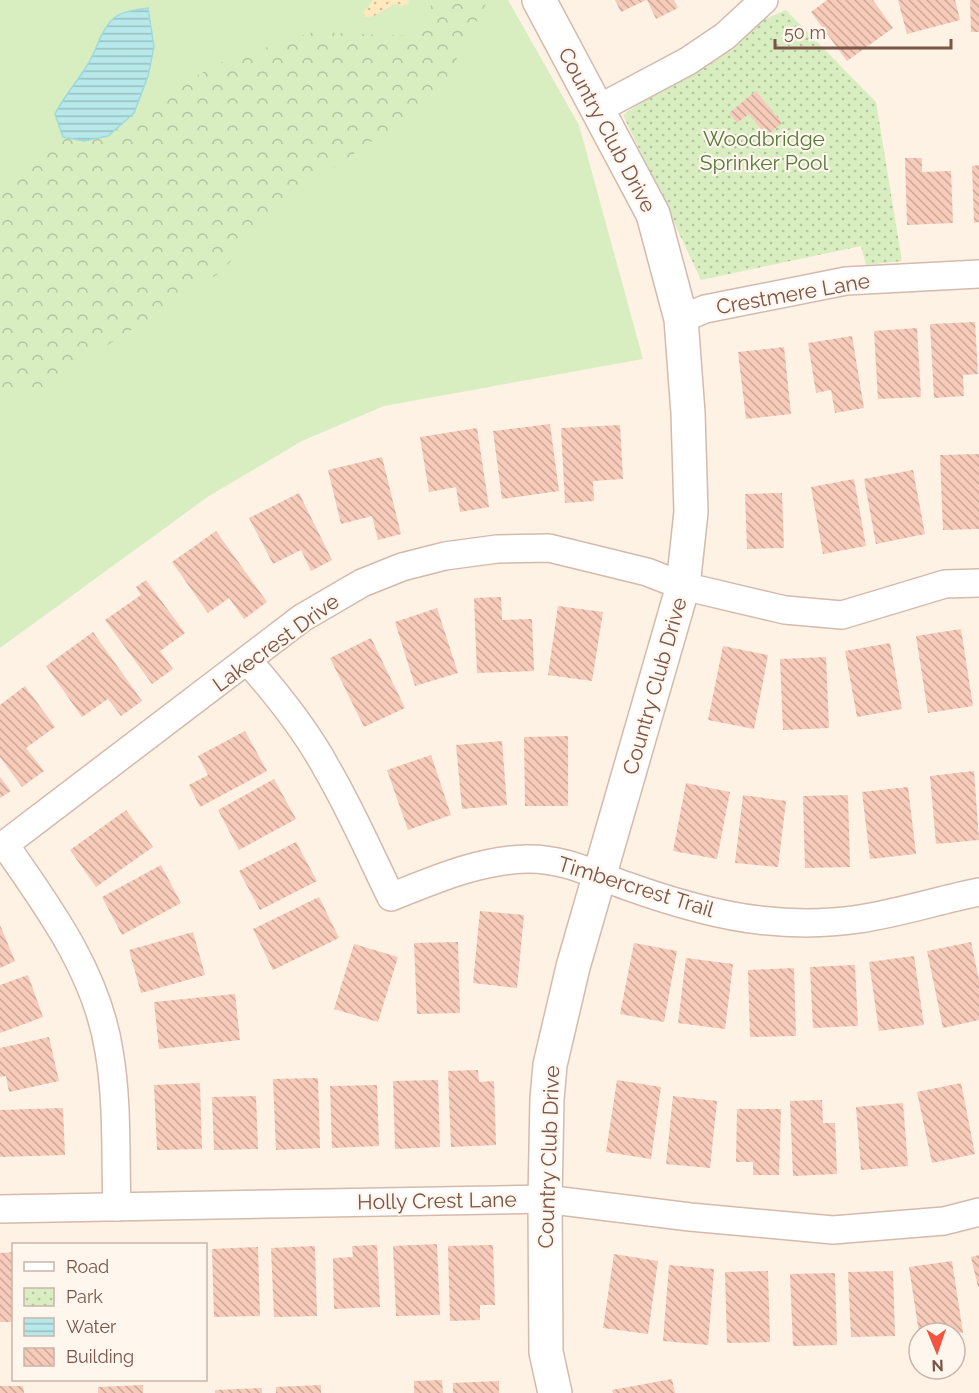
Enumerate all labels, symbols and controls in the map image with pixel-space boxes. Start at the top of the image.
scale bar [775,12,950,50]
text: 50 m [784,22,826,43]
street label: Country Club Drive [553,43,661,216]
park label: Woodbridge Sprinker Pool [700,126,829,175]
street label: Crestmere Lane [714,268,872,319]
street label: Lakecrest Drive [208,588,344,697]
street label: Country Club Drive [617,594,692,777]
street label: Timbercrest Trail [555,851,717,922]
street label: Country Club Drive [533,1065,564,1249]
street label: Holly Crest Lane [357,1187,517,1214]
legend [12,1243,207,1381]
text: Road [66,1256,109,1277]
text: Park [66,1286,103,1307]
text: Water [66,1316,117,1337]
north arrow [907,1321,967,1381]
text: Building [66,1346,134,1367]
text: N [931,1356,944,1375]

